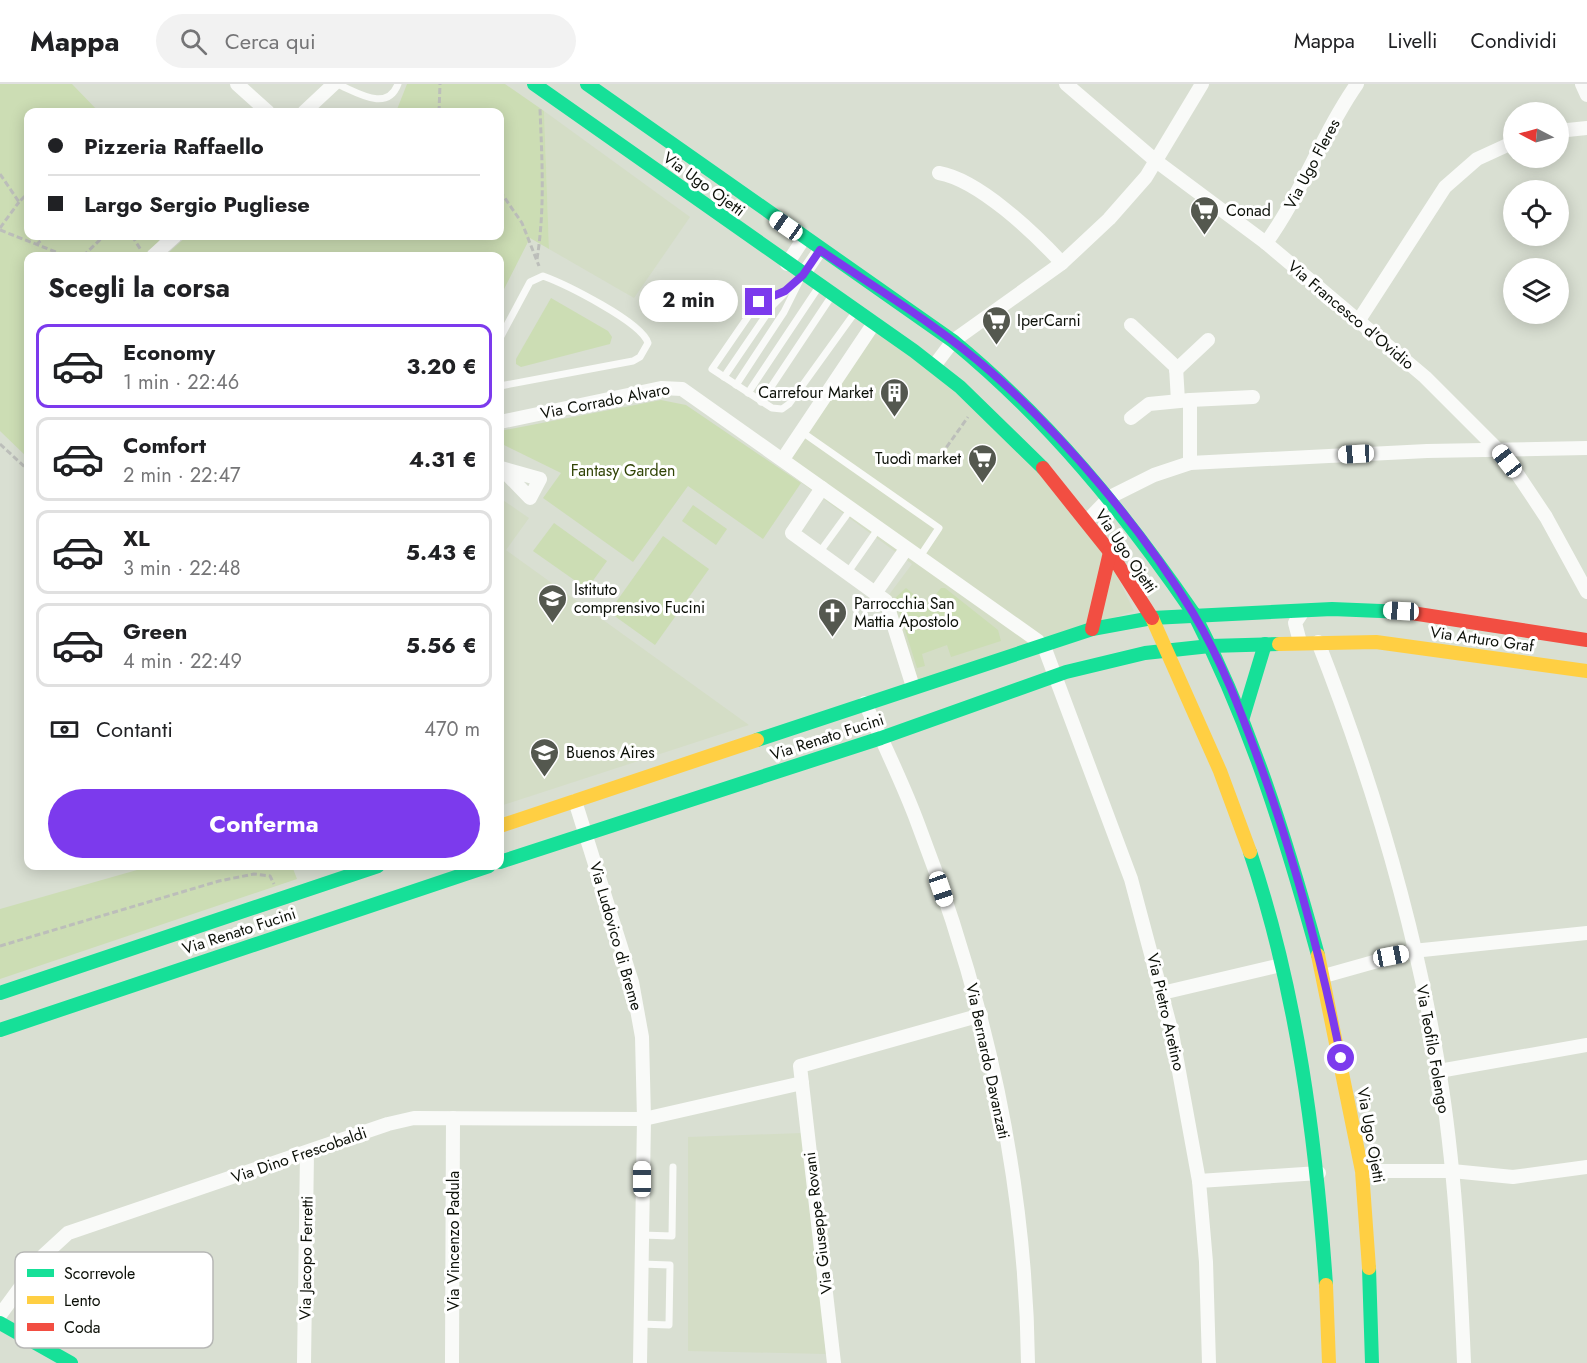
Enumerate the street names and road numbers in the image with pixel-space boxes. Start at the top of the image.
street label: Via Ugo Fleres [1278,115,1346,213]
street label: Via Ugo Ojetti [658,146,750,222]
street label: Via Francesco d'Ovidio [1283,255,1420,375]
street label: Via Corrado Alvaro [538,377,672,425]
street label: Via Ugo Ojetti [1089,505,1163,597]
street label: Via Arturo Graf [1429,620,1536,658]
street label: Via Renato Fucini [767,708,887,766]
street label: Via Ludovico di Breme [584,859,648,1013]
street label: Via Renato Fucini [179,902,299,960]
street label: Via Pietro Aretino [1141,951,1191,1073]
street label: Via Bernardo Davanzati [960,981,1016,1141]
street label: Via Teofilo Folengo [1410,983,1456,1115]
street label: Via Ugo Ojetti [1351,1085,1391,1185]
street label: Via Dino Frescobaldi [228,1121,370,1189]
street label: Via Giuseppe Rovani [798,1151,838,1295]
street label: Via Vincenzo Padula [442,1171,465,1311]
street label: Via Jacopo Ferretti [293,1196,319,1320]

